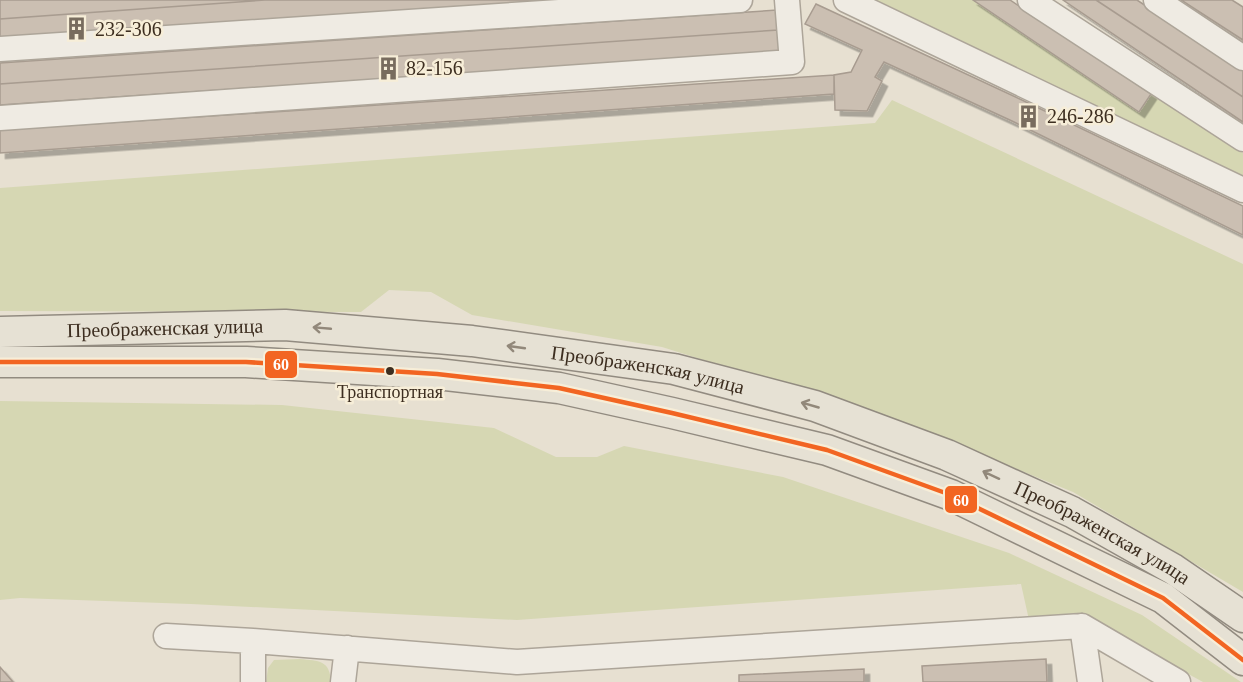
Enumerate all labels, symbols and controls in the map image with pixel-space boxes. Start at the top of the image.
building icon: 232-306 [64,16,90,42]
place label: 232-306 [95,18,162,40]
building icon: 82-156 [375,55,401,81]
place label: 82-156 [406,57,463,79]
building icon: 246-286 [1016,103,1042,129]
place label: 246-286 [1047,105,1114,127]
street label: Преображенская улица [67,315,263,342]
one-way arrow [312,322,332,333]
one-way arrow [506,341,526,352]
street label: Преображенская улица [550,341,747,398]
line badge: 60 [264,350,298,379]
text: 60 [273,356,289,373]
marker: Транспортная [384,365,396,377]
place label: Транспортная [337,382,443,402]
one-way arrow [800,398,819,410]
one-way arrow [983,469,1001,481]
street label: Преображенская улица [1011,476,1195,589]
line badge: 60 [944,485,978,514]
text: 60 [953,492,969,509]

